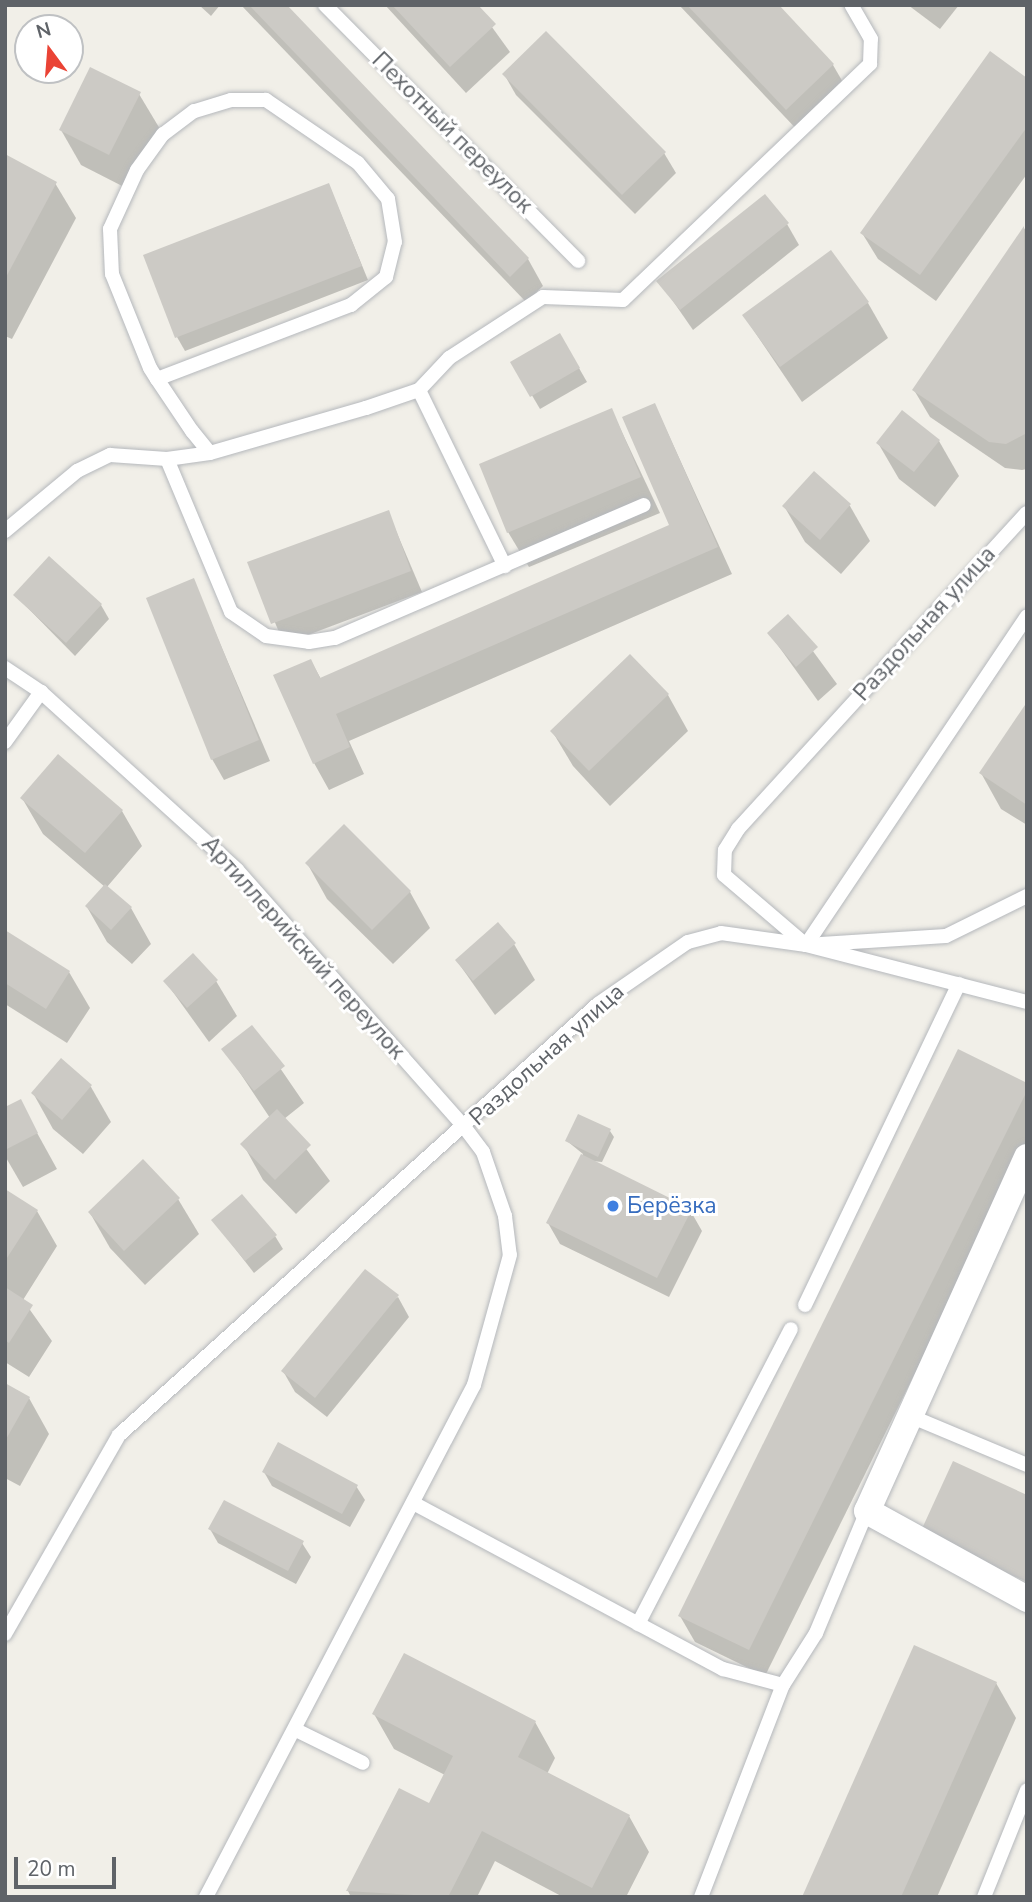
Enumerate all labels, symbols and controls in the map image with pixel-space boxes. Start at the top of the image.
north arrow [14,14,84,84]
text: N [33,16,54,45]
street label: Пехотный переулок [366,47,538,219]
street label: Раздольная улица [848,541,1002,707]
street label: Артиллерийский переулок [195,831,411,1065]
street label: Раздольная улица [464,978,630,1132]
place label: Берёзка [627,1192,717,1220]
marker: Берёзка [605,1198,621,1214]
scale bar [18,1842,119,1886]
text: 20 m [27,1855,76,1883]

